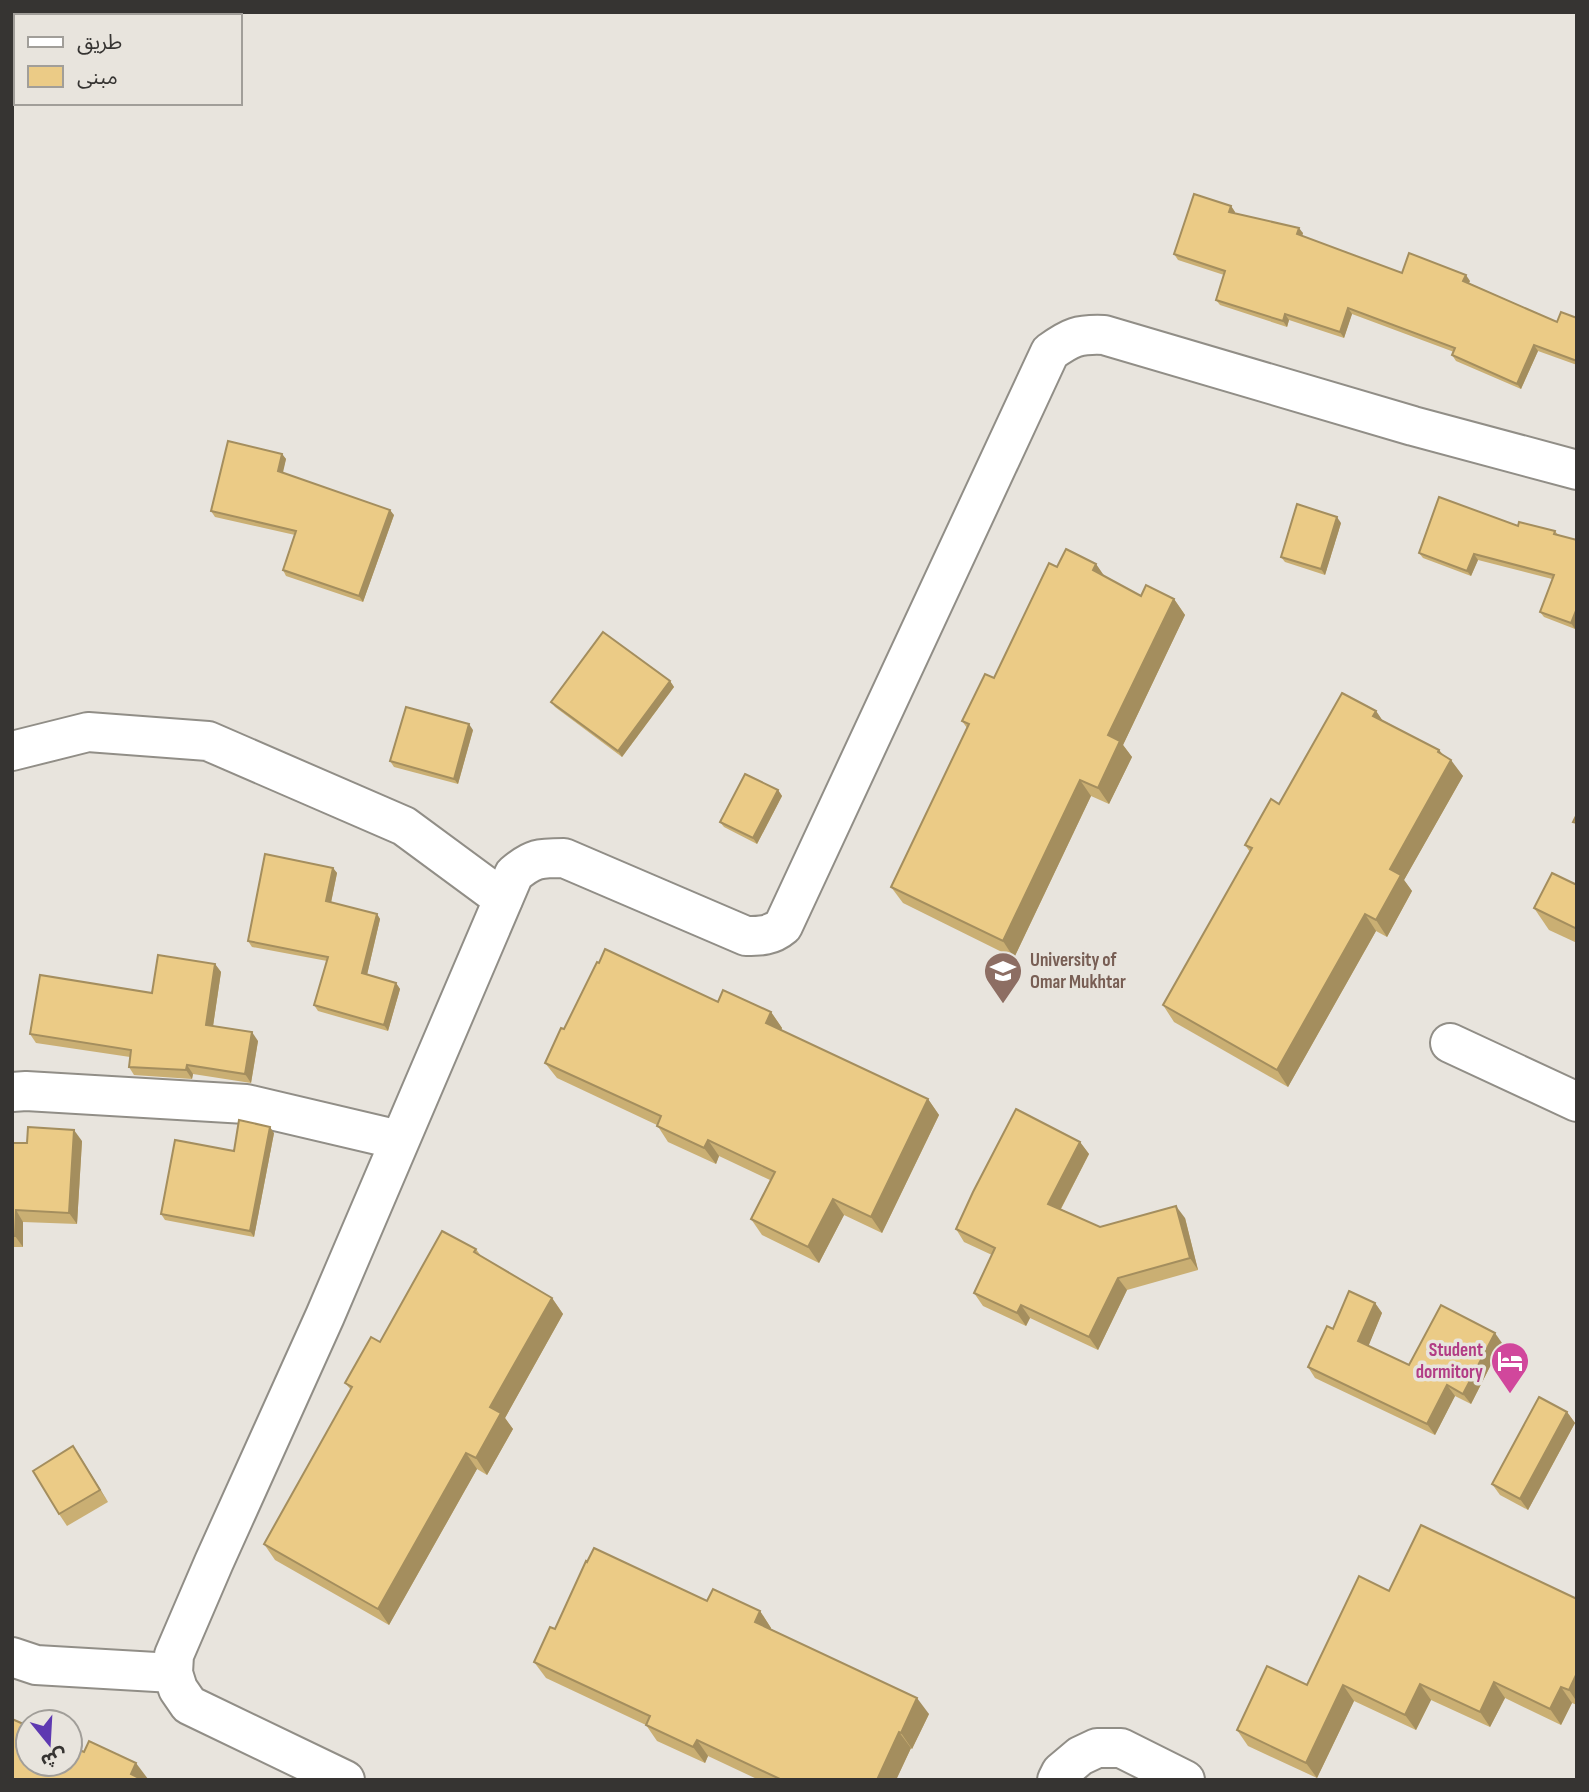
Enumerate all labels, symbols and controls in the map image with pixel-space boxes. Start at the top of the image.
legend [14,14,242,105]
text: طريق [77,30,122,55]
text: مبنى [77,65,118,90]
place label: University of Omar Mukhtar [1030,949,1126,994]
school or university icon: University of Omar Mukhtar [982,950,1024,1005]
place label: Student dormitory [1416,1339,1483,1384]
hotel icon: Student dormitory [1489,1340,1531,1395]
north arrow [14,1708,84,1778]
text: ش [38,1743,70,1773]

